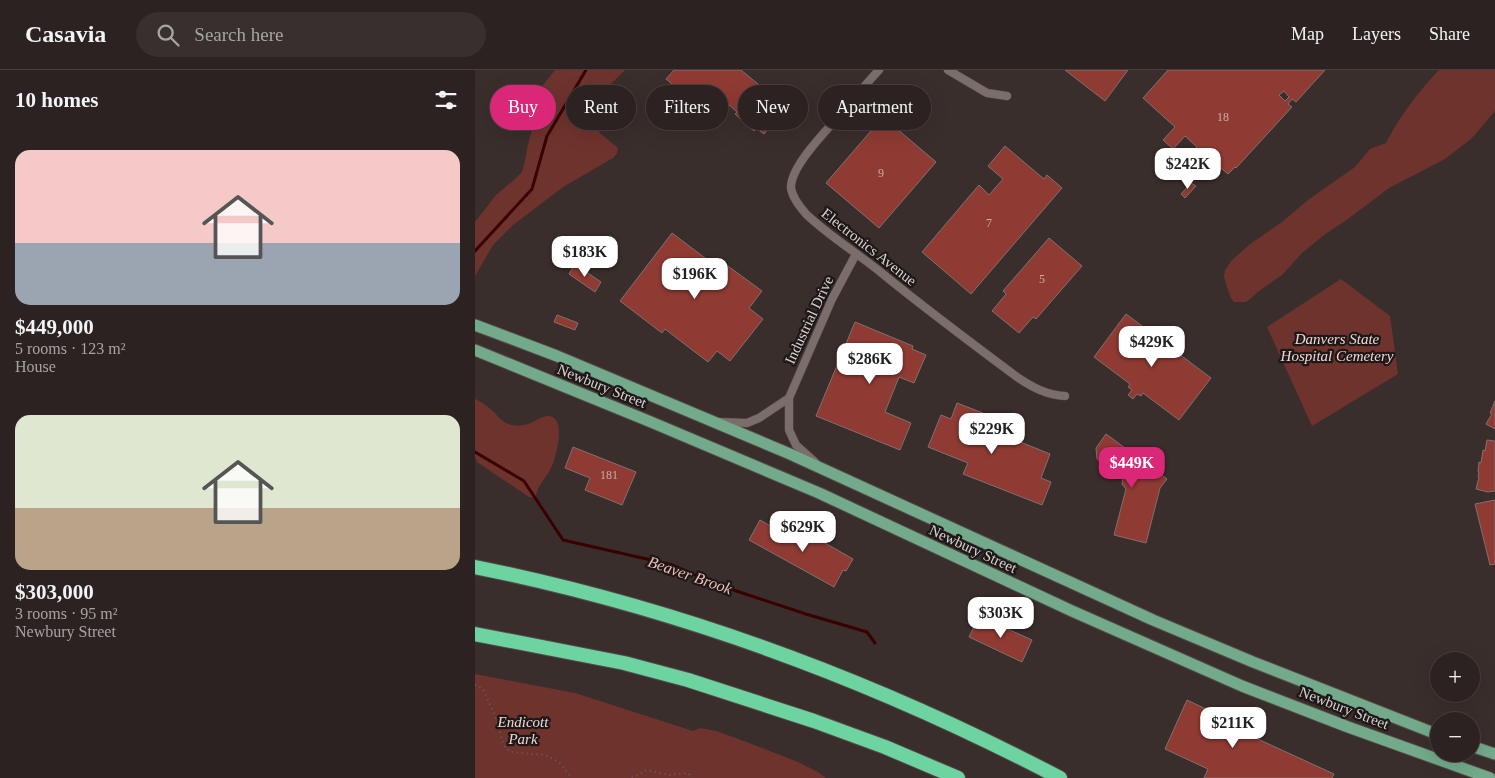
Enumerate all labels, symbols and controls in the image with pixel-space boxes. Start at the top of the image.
search box [136,12,486,57]
text: Casavia [25,21,106,47]
icon: search [154,21,182,49]
text: Search here [194,24,283,45]
text: Map [1291,24,1324,44]
text: Layers [1352,24,1401,44]
text: Share [1429,24,1470,44]
chip: Buy [490,85,556,130]
chip: Rent [566,85,636,130]
chip: Filters [646,85,728,130]
chip: New [738,85,808,130]
chip: Apartment [818,85,931,130]
icon: filters [432,86,460,114]
text: 10 homes [15,88,98,112]
house number: 18 [1217,110,1229,124]
pin: $242K [1153,148,1223,190]
text: $242K [1166,155,1210,172]
house number: 9 [878,166,884,180]
icon: home [193,182,283,272]
street label: Electronics Avenue [818,205,920,289]
house number: 7 [986,216,992,230]
pin: $183K [550,236,620,278]
text: $183K [563,243,607,260]
pin: $196K [660,258,730,300]
text: $196K [673,265,717,282]
house number: 5 [1039,272,1045,286]
street label: Industrial Drive [782,273,837,367]
text: $449,000 [15,315,94,339]
pin: $429K [1117,326,1187,368]
park label: Danvers State Hospital Cemetery [1280,331,1394,364]
text: $429K [1130,333,1174,350]
text: 5 rooms · 123 m² [15,340,126,357]
pin: $286K [835,342,905,385]
text: $286K [848,350,892,367]
text: House [15,358,56,375]
street label: Newbury Street [555,361,650,411]
pin: $229K [957,412,1027,455]
text: $229K [970,420,1014,437]
pin: $449K [1097,446,1167,489]
icon: home [193,447,283,537]
text: $449K [1110,454,1154,471]
house number: 181 [600,468,618,482]
pin: $629K [768,510,838,553]
text: $629K [781,518,825,535]
street label: Newbury Street [927,522,1020,577]
water label: Beaver Brook [646,553,735,598]
text: $303,000 [15,580,94,604]
pin: $303K [966,596,1036,639]
text: $303K [979,604,1023,621]
text: 3 rooms · 95 m² [15,605,118,622]
text: Newbury Street [15,623,116,640]
map controls [1430,652,1480,762]
button: + [1430,652,1480,702]
street label: Newbury Street [1297,684,1392,733]
pin: $211K [1198,706,1268,749]
button: − [1430,712,1480,762]
park label: Endicott Park [497,714,549,747]
text: $211K [1211,714,1255,731]

